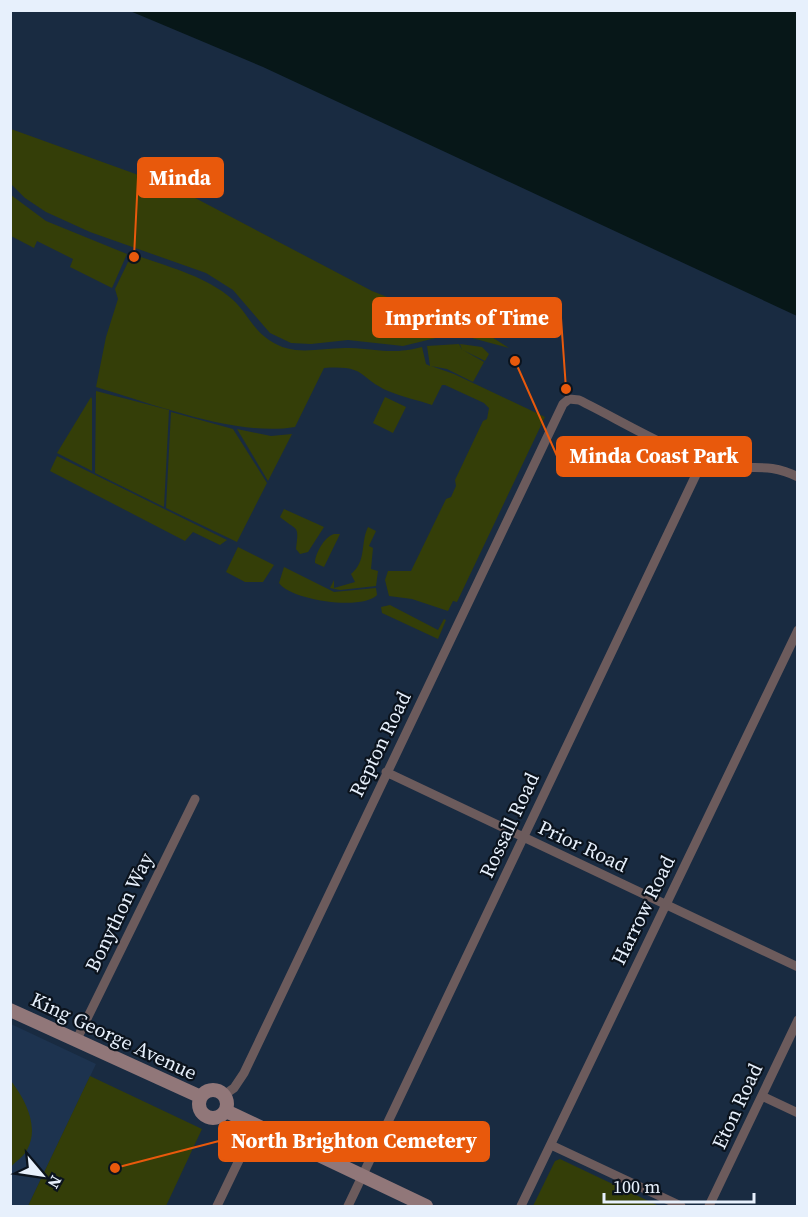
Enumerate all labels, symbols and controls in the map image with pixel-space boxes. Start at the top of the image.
callout: Minda [138,158,223,197]
text: Minda [149,163,212,192]
callout: Imprints of Time [373,298,561,337]
text: Imprints of Time [385,303,549,332]
callout: Minda Coast Park [557,437,751,476]
text: Minda Coast Park [569,441,739,470]
street label: Repton Road [342,686,418,801]
street label: Rossall Road [472,767,546,882]
street label: Prior Road [534,813,633,879]
street label: Bonython Way [78,847,160,976]
street label: Harrow Road [604,850,682,969]
street label: King George Avenue [26,985,202,1087]
street label: Eton Road [705,1058,769,1153]
callout: North Brighton Cemetery [219,1122,489,1161]
text: North Brighton Cemetery [231,1126,478,1155]
north arrow [12,1145,72,1205]
scale bar [604,1166,754,1204]
text: N [43,1172,68,1193]
text: 100 m [613,1174,660,1199]

